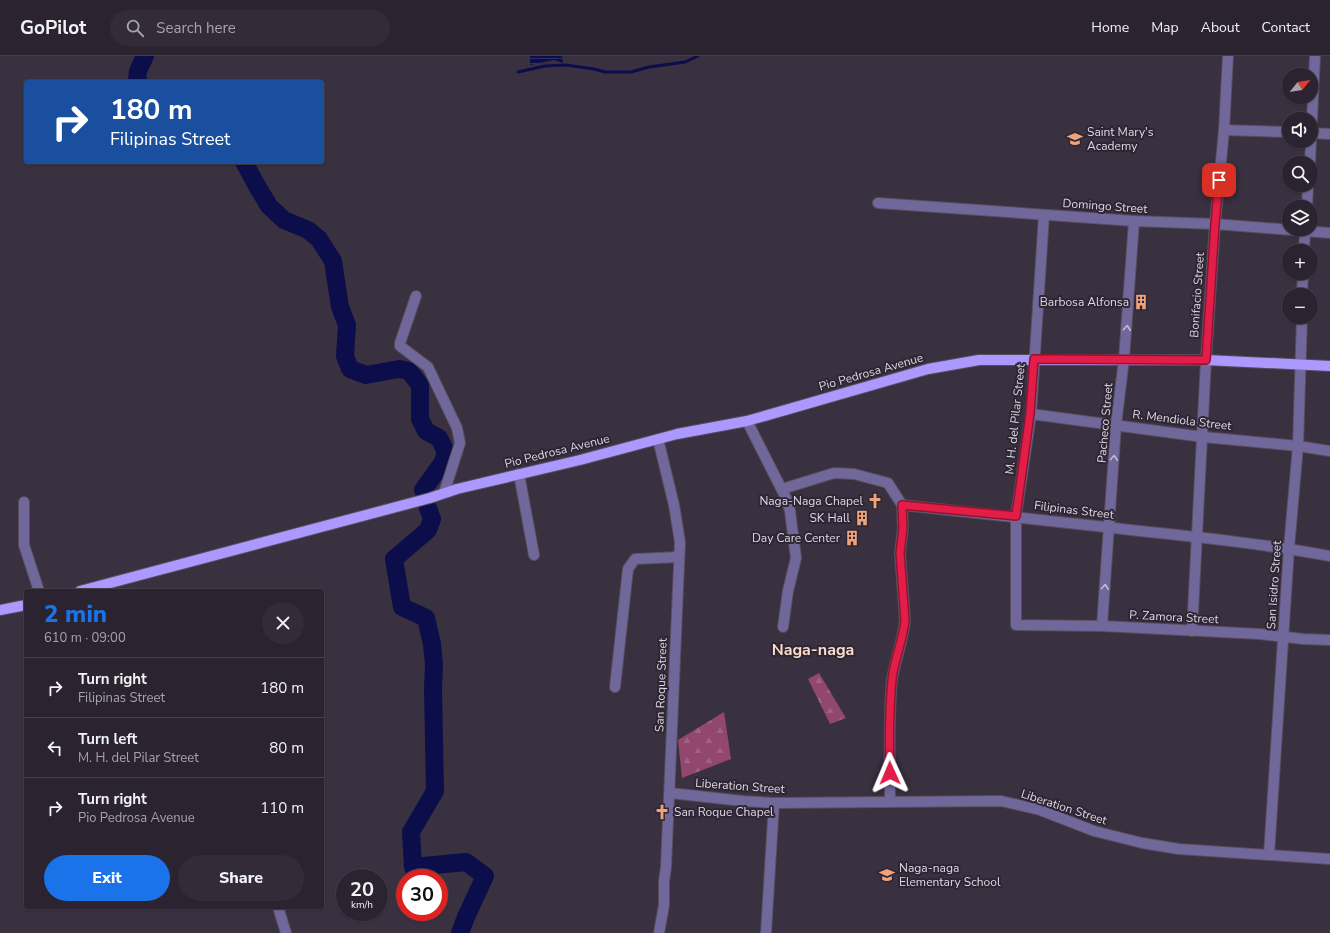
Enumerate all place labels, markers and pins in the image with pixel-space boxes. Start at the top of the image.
place label: Saint Mary's Academy [1087,124,1154,154]
school or university icon: Saint Mary's Academy [1066,130,1084,148]
pin [1202,163,1236,197]
building icon: Barbosa Alfonsa [1132,293,1150,311]
place label: Barbosa Alfonsa [1040,294,1129,310]
church icon: Naga-Naga Chapel [866,492,884,510]
place label: Naga-Naga Chapel [759,493,863,509]
building icon: SK Hall [853,509,871,527]
place label: SK Hall [809,510,850,526]
building icon: Day Care Center [843,529,861,547]
place label: Day Care Center [752,530,841,546]
church icon: San Roque Chapel [653,803,671,821]
place label: San Roque Chapel [674,804,774,820]
place label: Naga-naga Elementary School [899,860,1001,890]
school or university icon: Naga-naga Elementary School [878,866,896,884]

